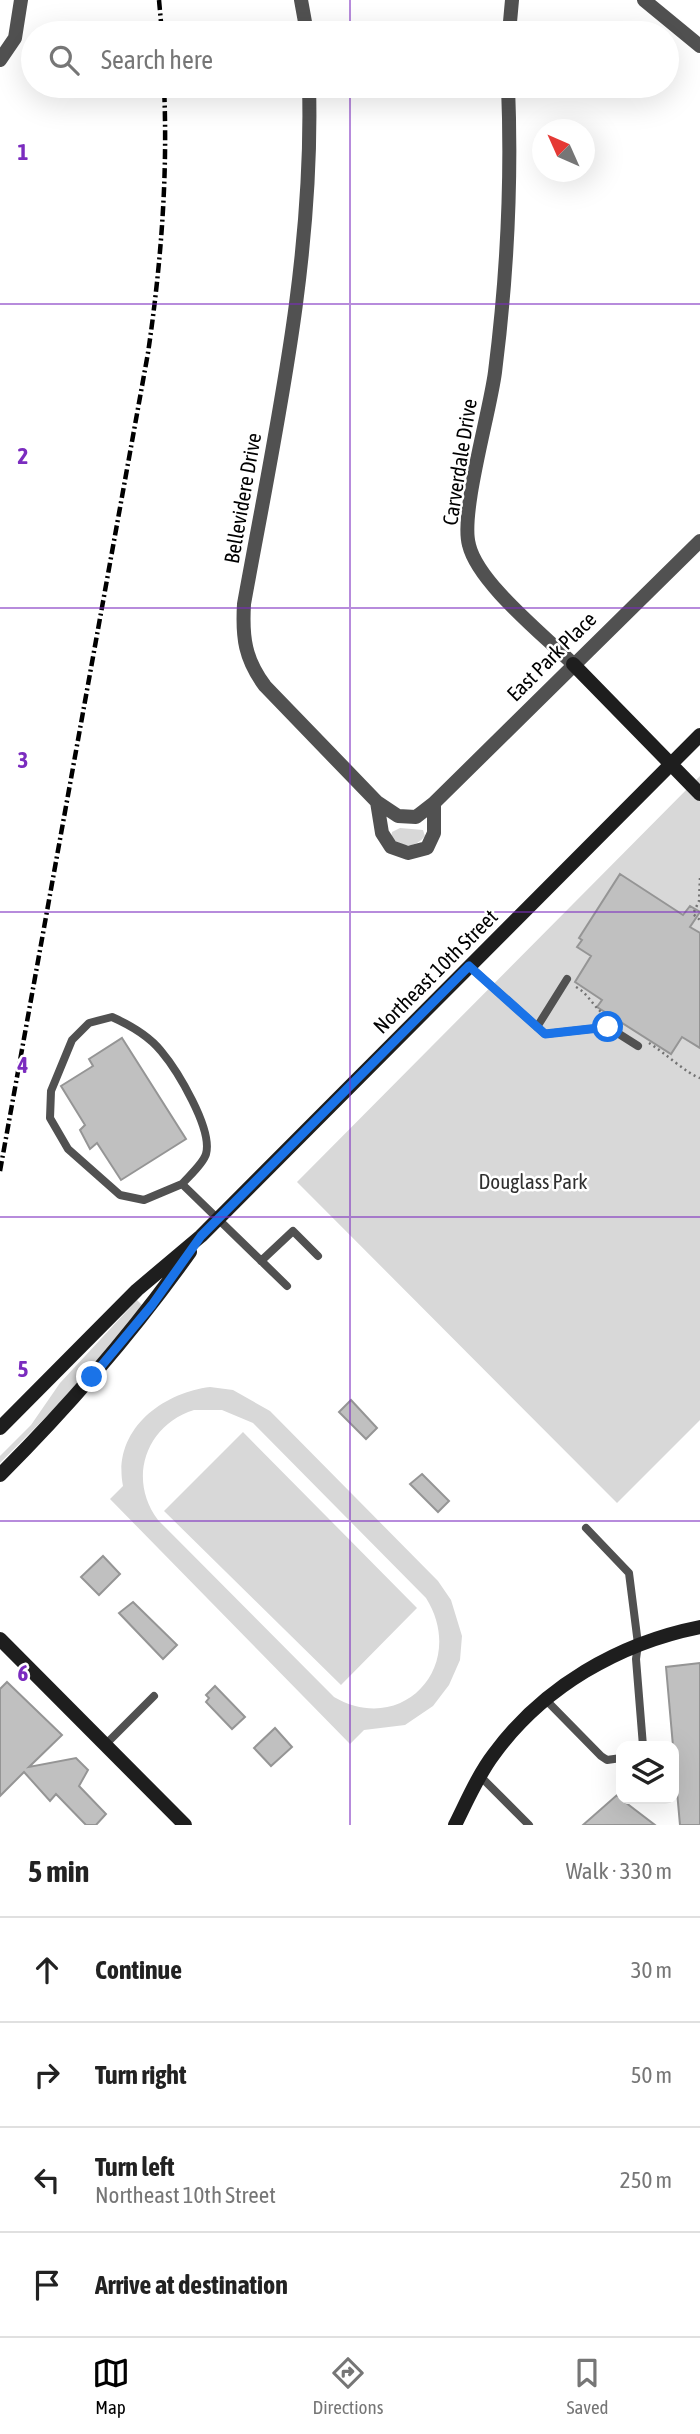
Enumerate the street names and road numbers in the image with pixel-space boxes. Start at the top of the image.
street label: Carverdale Drive [437,397,481,527]
street label: Bellevidere Drive [219,431,265,565]
street label: East Park Place [502,607,600,705]
street label: Northeast 10th Street [368,904,502,1038]

